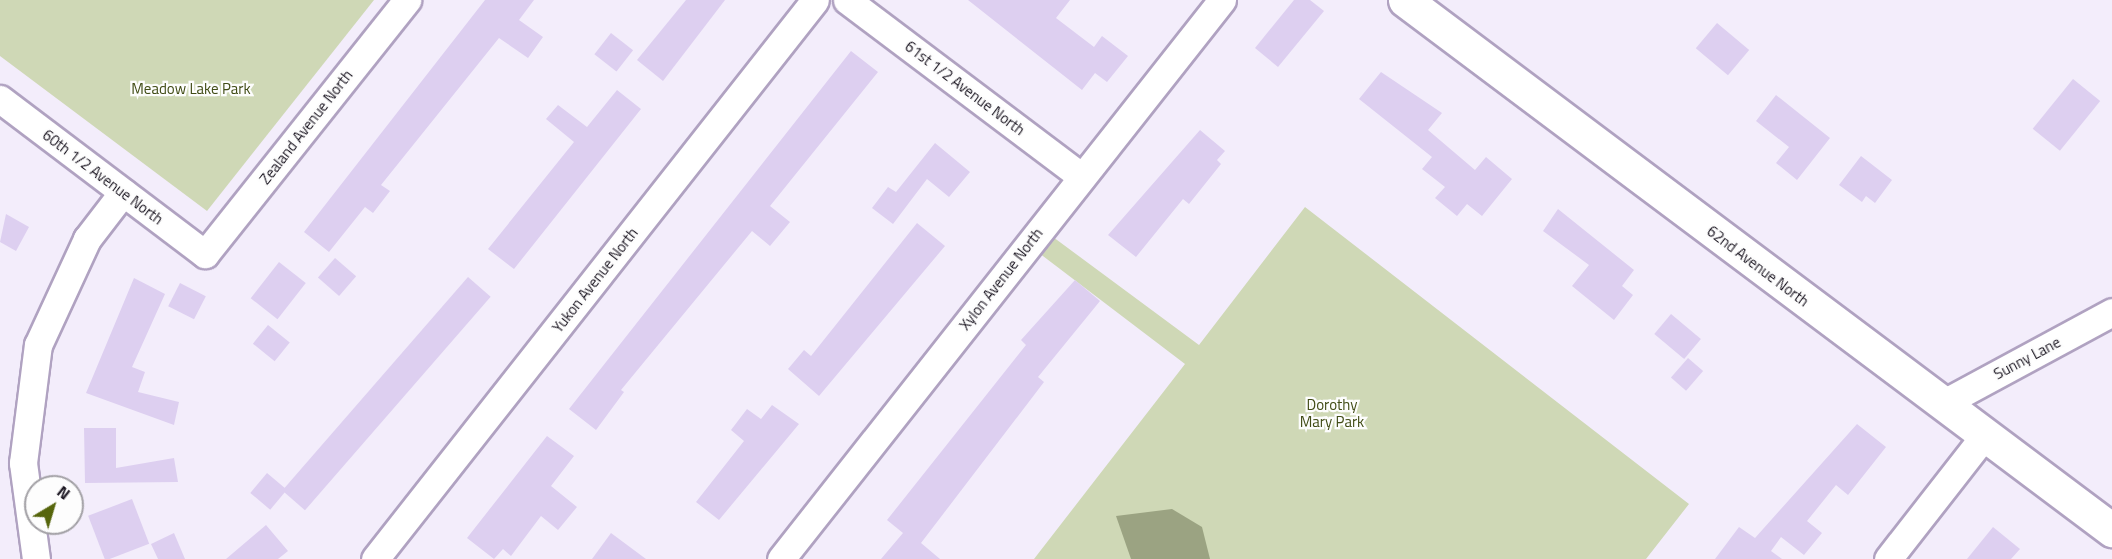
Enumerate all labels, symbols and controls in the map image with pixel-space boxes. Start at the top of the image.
street label: 61st 1/2 Avenue North [902,37,1028,139]
street label: Zealand Avenue North [256,66,356,188]
park label: Meadow Lake Park [131,80,251,98]
street label: 60th 1/2 Avenue North [39,126,167,228]
street label: 62nd Avenue North [1704,222,1812,310]
street label: Yukon Avenue North [548,224,642,336]
street label: Xylon Avenue North [956,224,1046,334]
street label: Sunny Lane [1991,333,2063,383]
park label: Dorothy Mary Park [1300,395,1364,430]
north arrow [24,475,84,535]
text: N [52,480,76,505]

